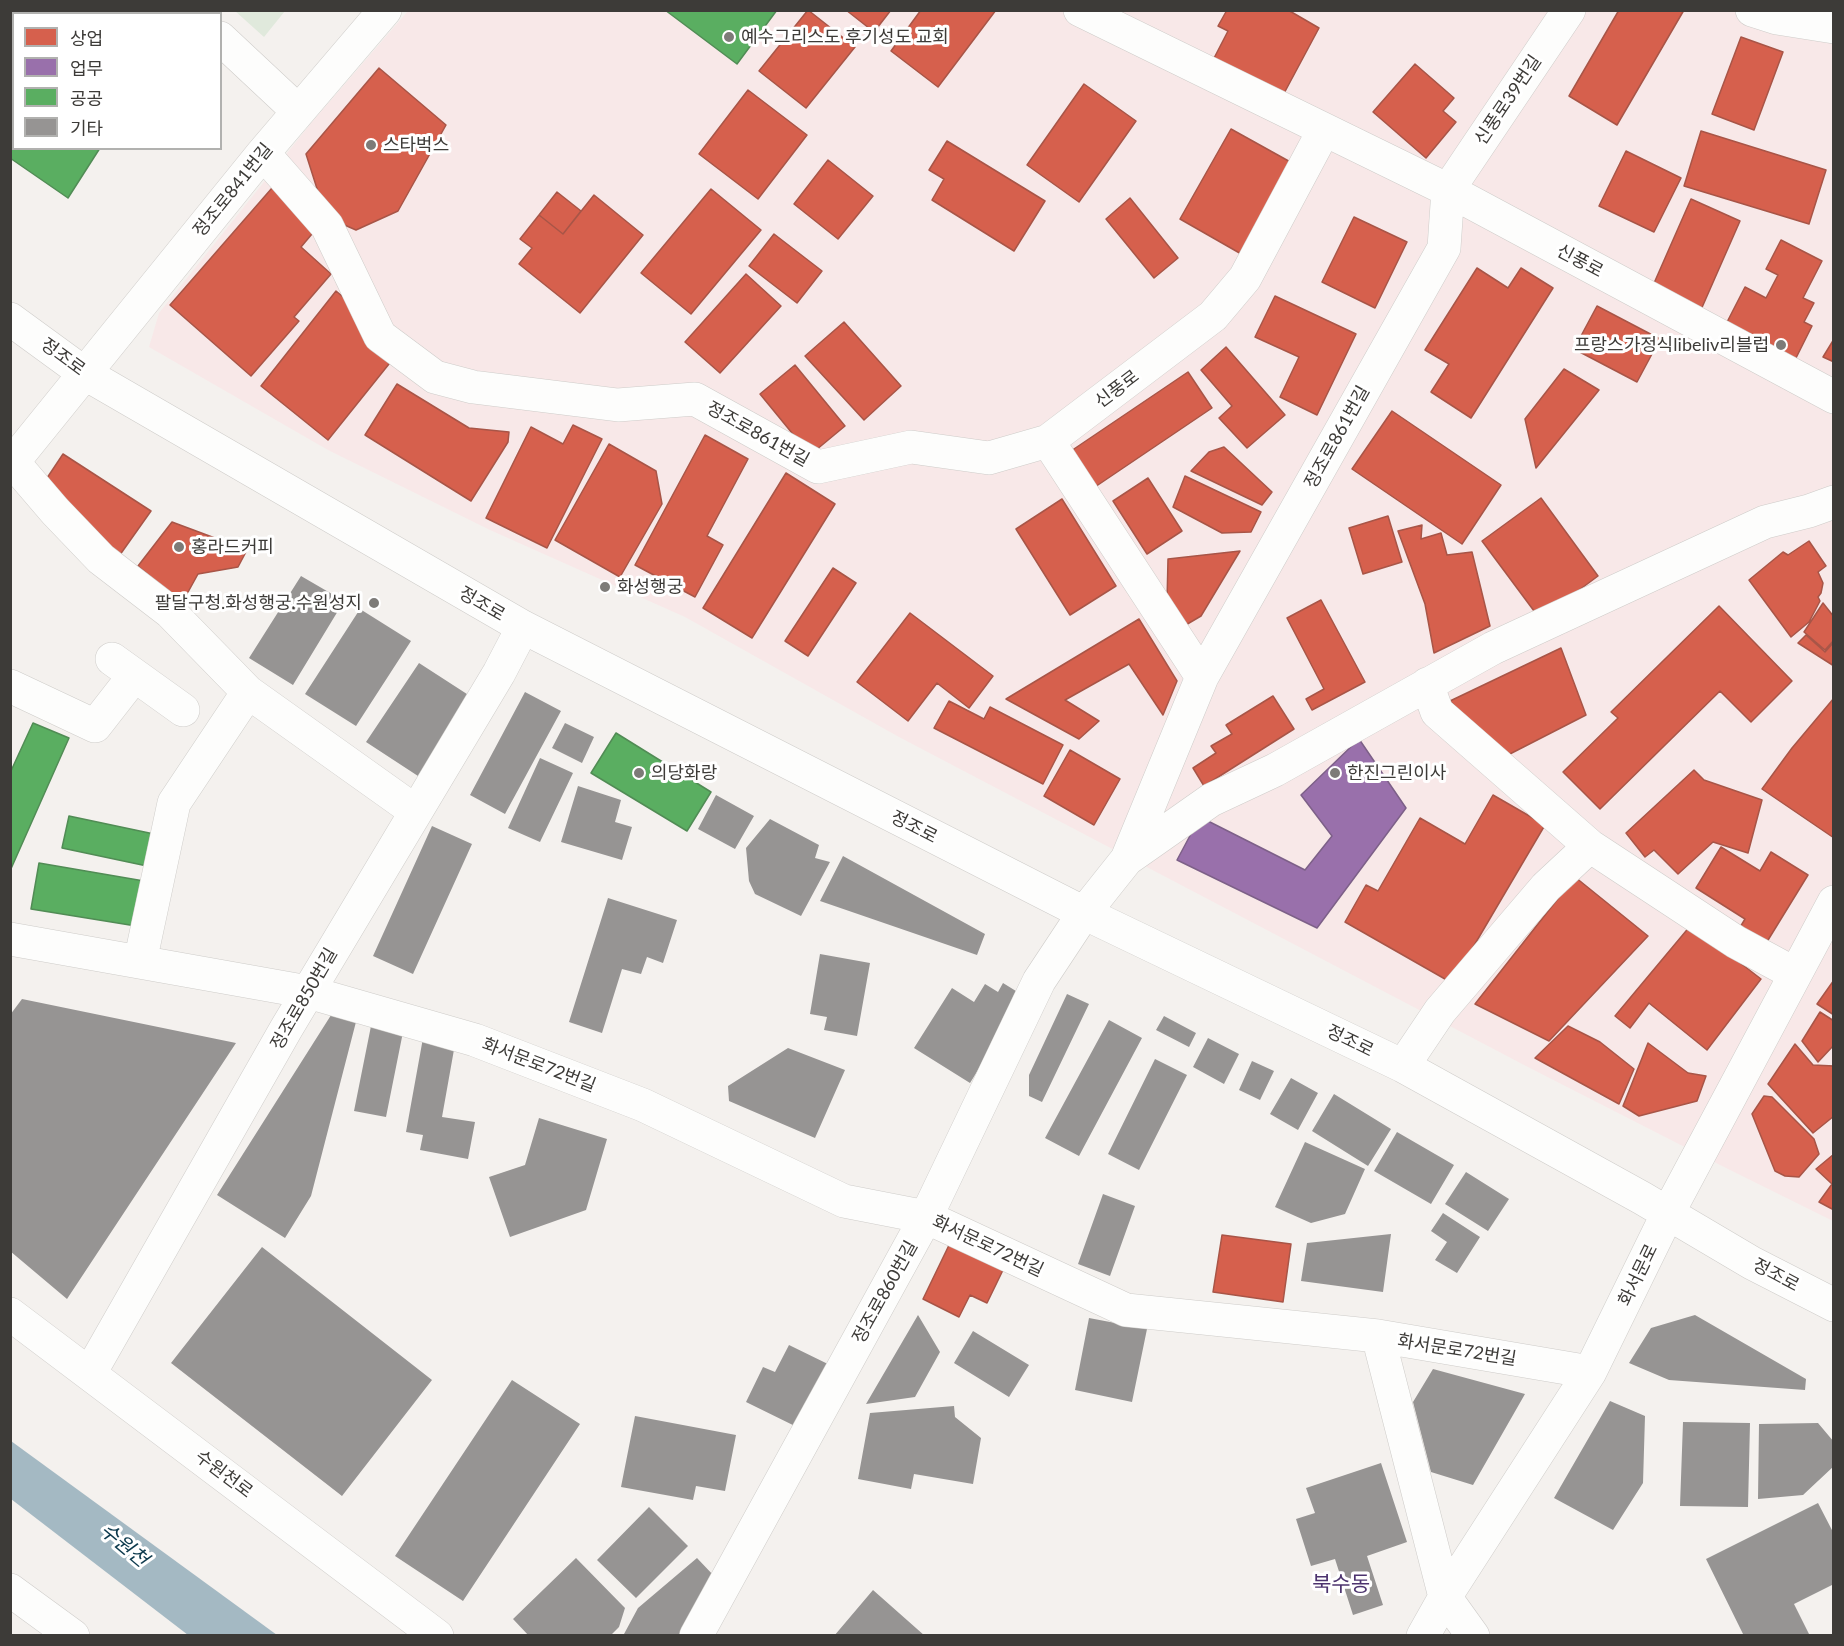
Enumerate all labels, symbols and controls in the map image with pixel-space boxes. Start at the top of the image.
legend [12,12,222,150]
place label: 예수그리스도 후기성도 교회 [741,26,949,48]
text: 상업 [70,27,103,49]
marker: 예수그리스도 후기성도 교회 [722,30,736,44]
street label: 신풍로39번길 [1470,51,1546,149]
text: 업무 [70,57,103,79]
text: 공공 [70,87,103,109]
text: 기타 [70,117,103,139]
place label: 스타벅스 [383,134,449,156]
marker: 스타벅스 [364,138,378,152]
street label: 정조로841번길 [189,139,277,241]
street label: 신풍로 [1553,240,1607,282]
street label: 정조로 [37,334,89,380]
place label: 프랑스가정식libeliv리블럽 [1574,334,1769,356]
marker: 프랑스가정식libeliv리블럽 [1774,338,1788,352]
street label: 신풍로 [1091,365,1143,413]
street label: 정조로861번길 [1300,382,1374,492]
street label: 정조로861번길 [703,397,813,471]
place label: 홍라드커피 [191,536,274,558]
marker: 홍라드커피 [172,540,186,554]
place label: 화성행궁 [617,576,683,598]
marker: 화성행궁 [598,580,612,594]
street label: 정조로 [455,582,509,626]
place label: 팔달구청.화성행궁.수원성지 [155,592,362,614]
marker: 팔달구청.화성행궁.수원성지 [367,596,381,610]
place label: 의당화랑 [651,762,717,784]
place label: 한진그린이사 [1347,762,1446,784]
marker: 의당화랑 [632,766,646,780]
marker: 한진그린이사 [1328,766,1342,780]
street label: 정조로 [887,806,941,848]
street label: 정조로850번길 [266,944,342,1054]
street label: 정조로 [1323,1020,1377,1062]
street label: 화서문로72번길 [479,1033,599,1097]
street label: 화서문로72번길 [929,1211,1047,1281]
street label: 정조로860번길 [848,1237,922,1347]
street label: 화서문로 [1614,1240,1662,1310]
street label: 정조로 [1749,1254,1803,1296]
street label: 화서문로72번길 [1396,1330,1518,1370]
street label: 수원천로 [191,1445,257,1503]
water label: 수원천 [95,1518,153,1572]
district label: 북수동 [1312,1571,1370,1597]

